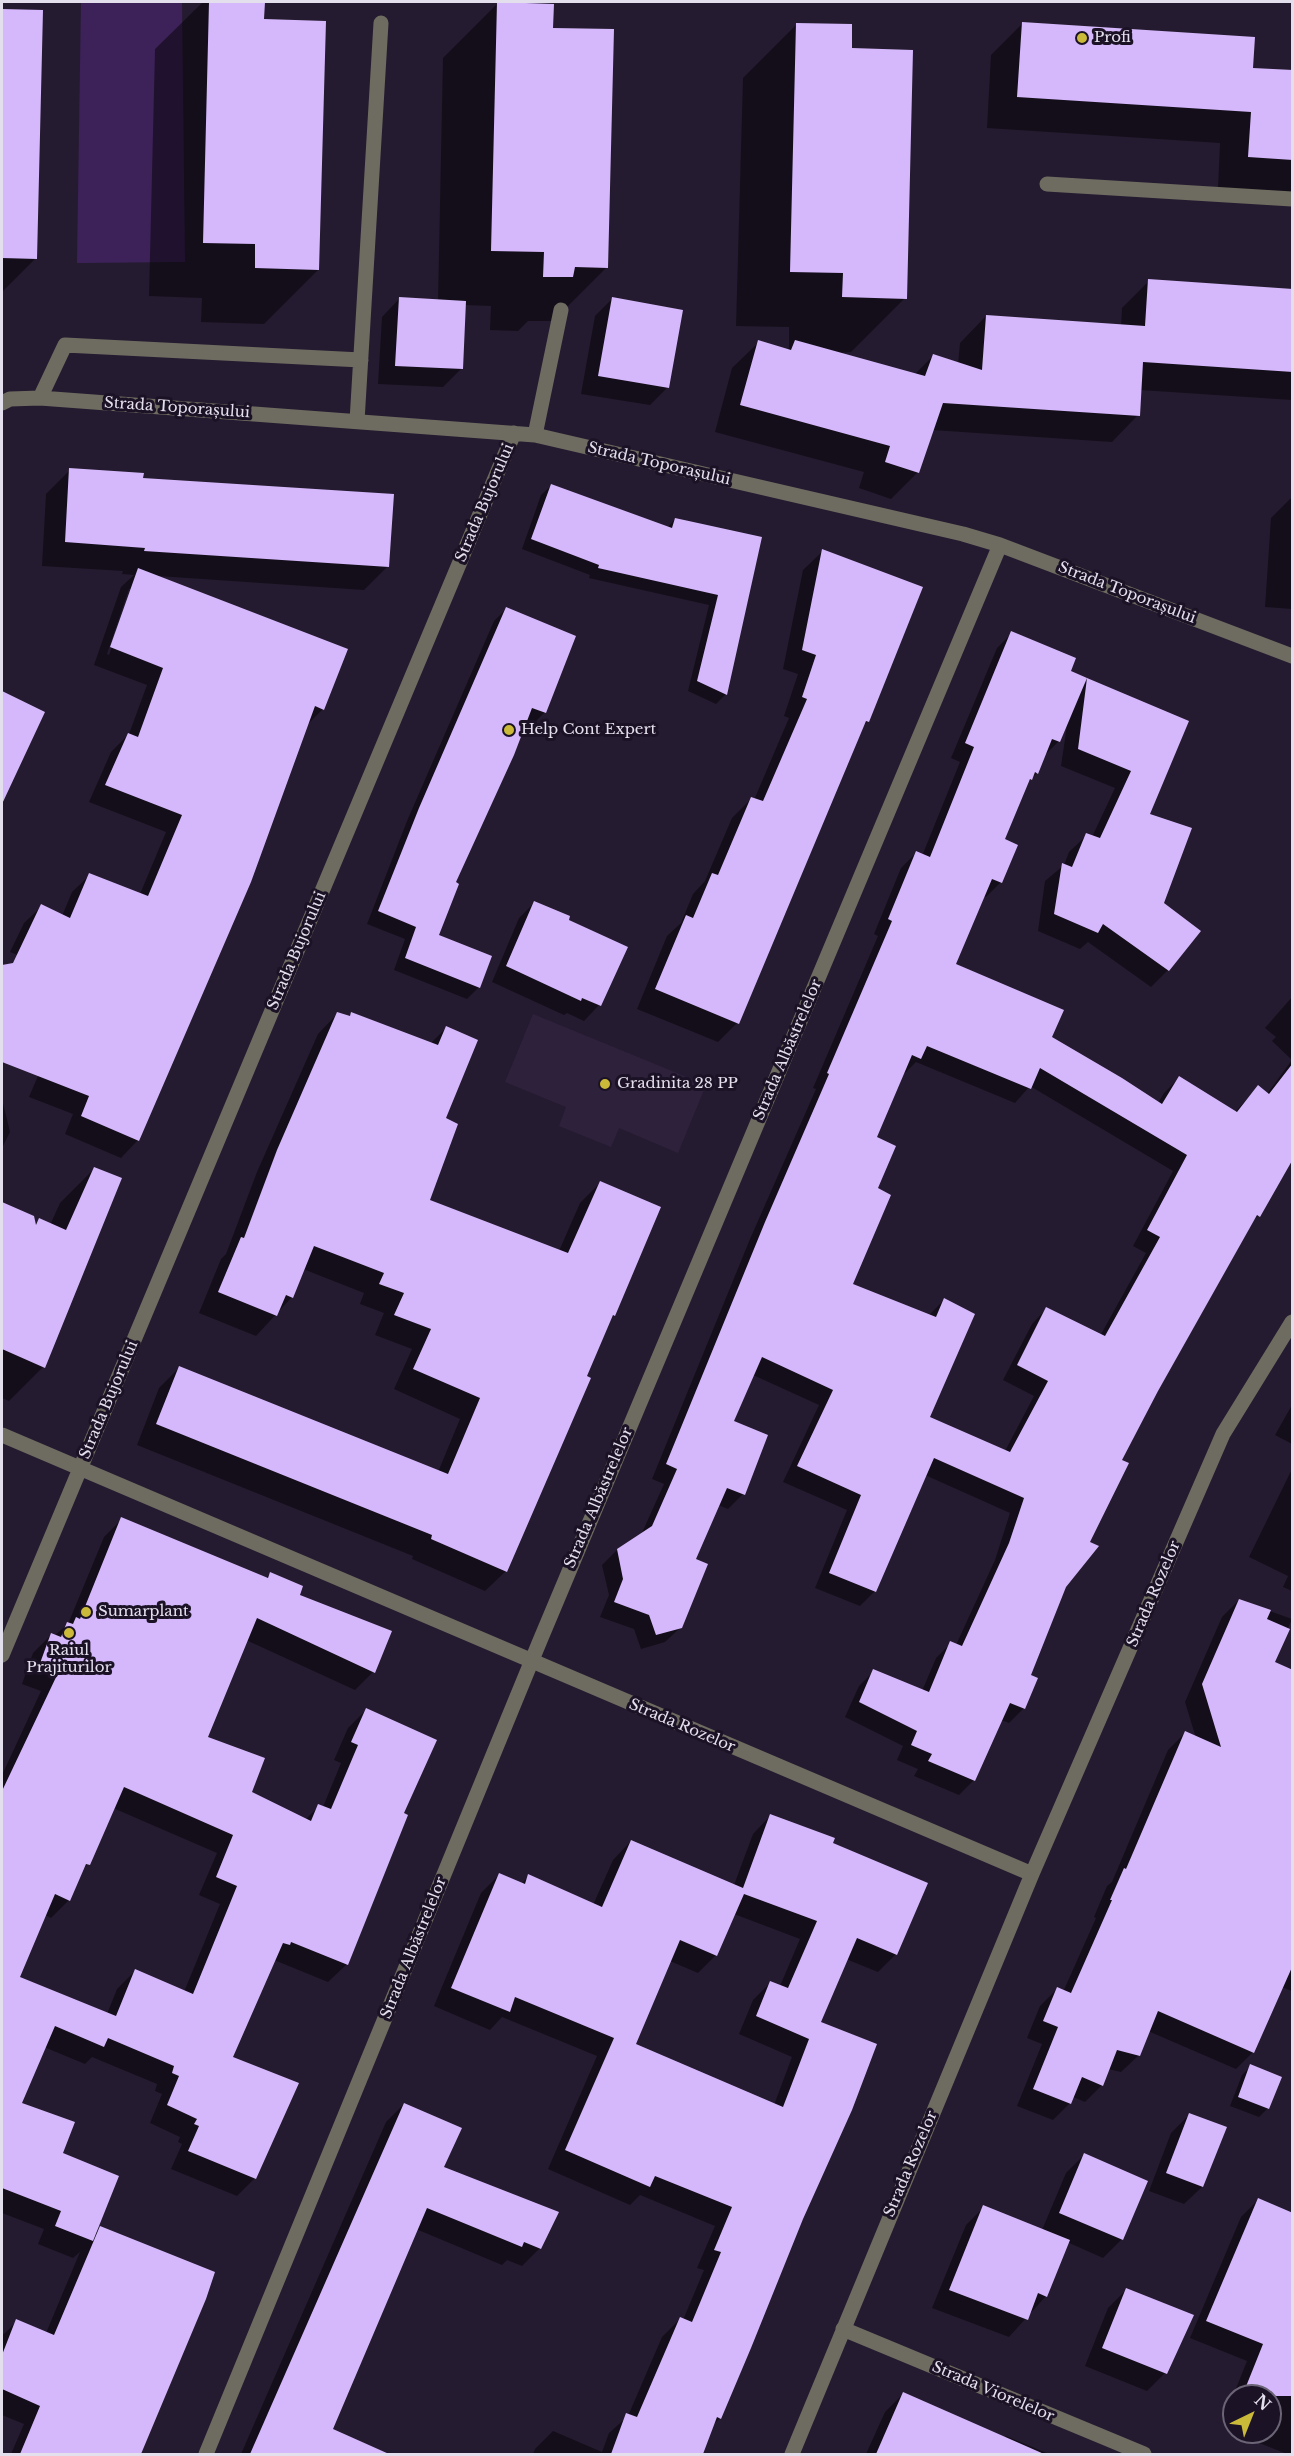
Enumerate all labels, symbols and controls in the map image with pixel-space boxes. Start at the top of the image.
place label: Profi [1094,29,1131,47]
marker: Profi [1075,31,1089,45]
street label: Strada Toporașului [104,394,250,422]
street label: Strada Toporașului [586,439,732,489]
street label: Strada Bujorului [452,441,518,565]
street label: Strada Toporașului [1056,558,1198,628]
place label: Help Cont Expert [521,721,656,739]
marker: Help Cont Expert [502,723,516,737]
street label: Strada Bujorului [264,889,330,1013]
street label: Strada Albăstrelelor [750,977,826,1123]
place label: Gradinita 28 PP [617,1075,738,1093]
marker: Gradinita 28 PP [598,1077,612,1091]
street label: Strada Bujorului [76,1338,142,1462]
street label: Strada Albăstrelelor [561,1425,637,1571]
street label: Strada Rozelor [1124,1538,1184,1650]
place label: Sumarplant [98,1603,189,1621]
marker: Sumarplant [79,1605,93,1619]
marker: Raiul Prajiturilor [62,1626,76,1640]
place label: Raiul Prajiturilor [26,1642,112,1677]
street label: Strada Rozelor [626,1696,738,1756]
street label: Strada Albăstrelelor [377,1874,451,2022]
street label: Strada Rozelor [881,2108,941,2220]
street label: Strada Viorelelor [929,2358,1057,2426]
north arrow [1222,2384,1282,2444]
text: N [1251,2390,1275,2415]

